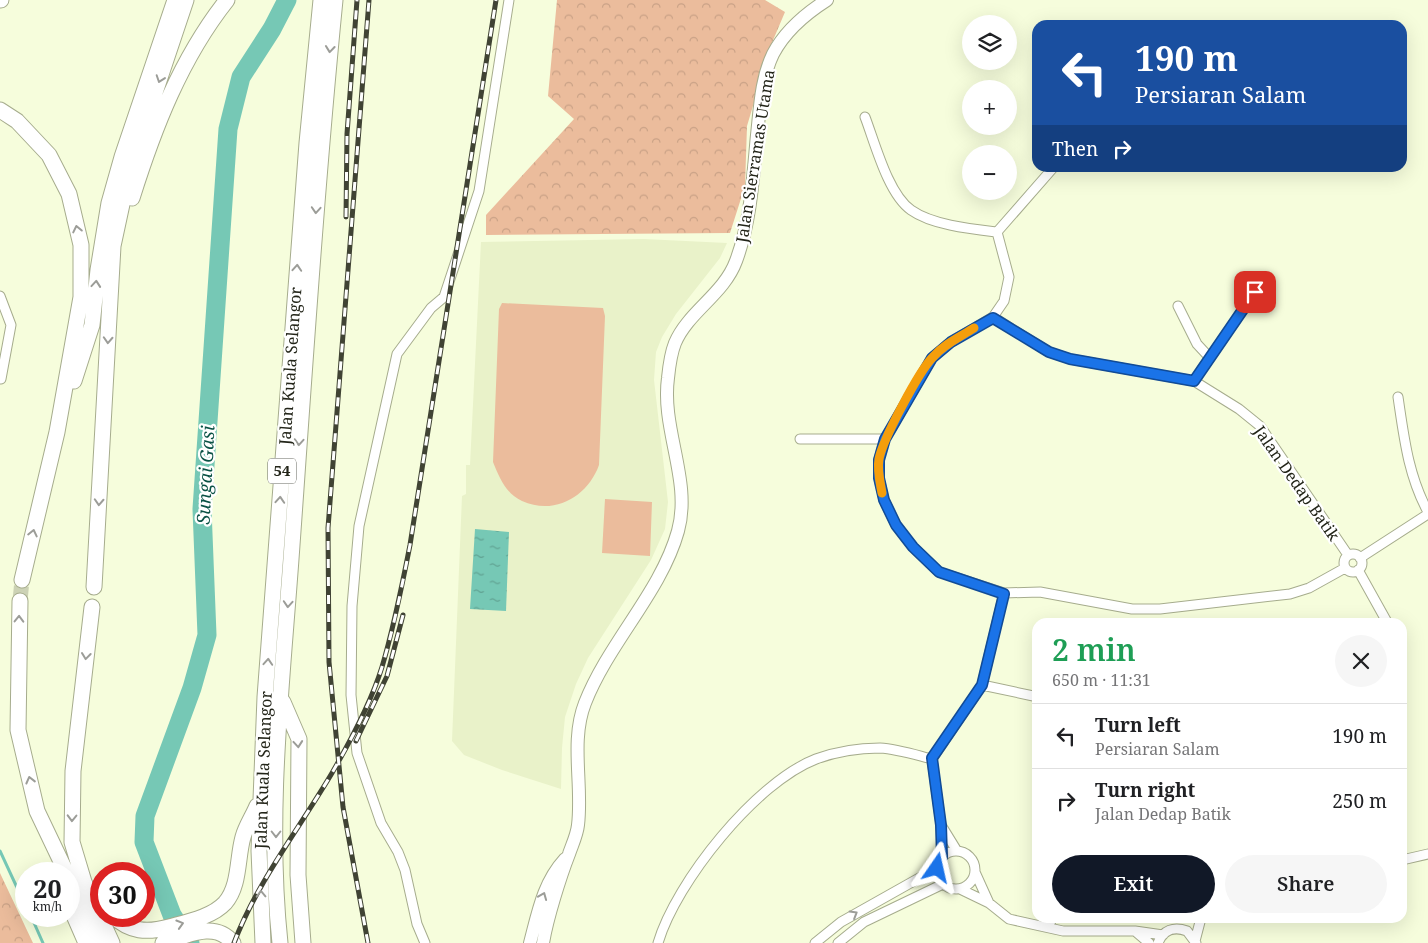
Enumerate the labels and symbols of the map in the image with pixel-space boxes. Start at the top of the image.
one-way arrow [325,45,336,53]
street label: Jalan Sierramas Utama [730,68,780,245]
one-way arrow [155,75,165,83]
one-way arrow [310,207,321,215]
one-way arrow [72,224,83,233]
one-way arrow [292,264,303,272]
pin [1234,271,1276,313]
one-way arrow [90,280,101,288]
street label: Jalan Kuala Selangor [273,286,307,447]
one-way arrow [103,336,114,344]
street label: Jalan Dedap Batik [1248,420,1345,545]
water label: Sungai Gasi [190,424,220,525]
one-way arrow [294,439,305,447]
road number: 54 [268,458,296,484]
one-way arrow [274,496,285,504]
one-way arrow [93,499,104,507]
one-way arrow [27,528,38,537]
one-way arrow [282,600,293,608]
one-way arrow [14,615,24,622]
one-way arrow [81,652,92,660]
one-way arrow [262,658,273,666]
street label: Jalan Kuala Selangor [249,690,277,850]
one-way arrow [292,740,303,748]
one-way arrow [25,775,36,784]
one-way arrow [67,814,78,822]
one-way arrow [271,831,281,839]
position arrow [910,841,962,893]
speed limit sign: 30 [90,862,155,927]
one-way arrow [255,890,266,898]
one-way arrow [537,892,547,901]
one-way arrow [849,911,858,921]
one-way arrow [176,919,184,929]

